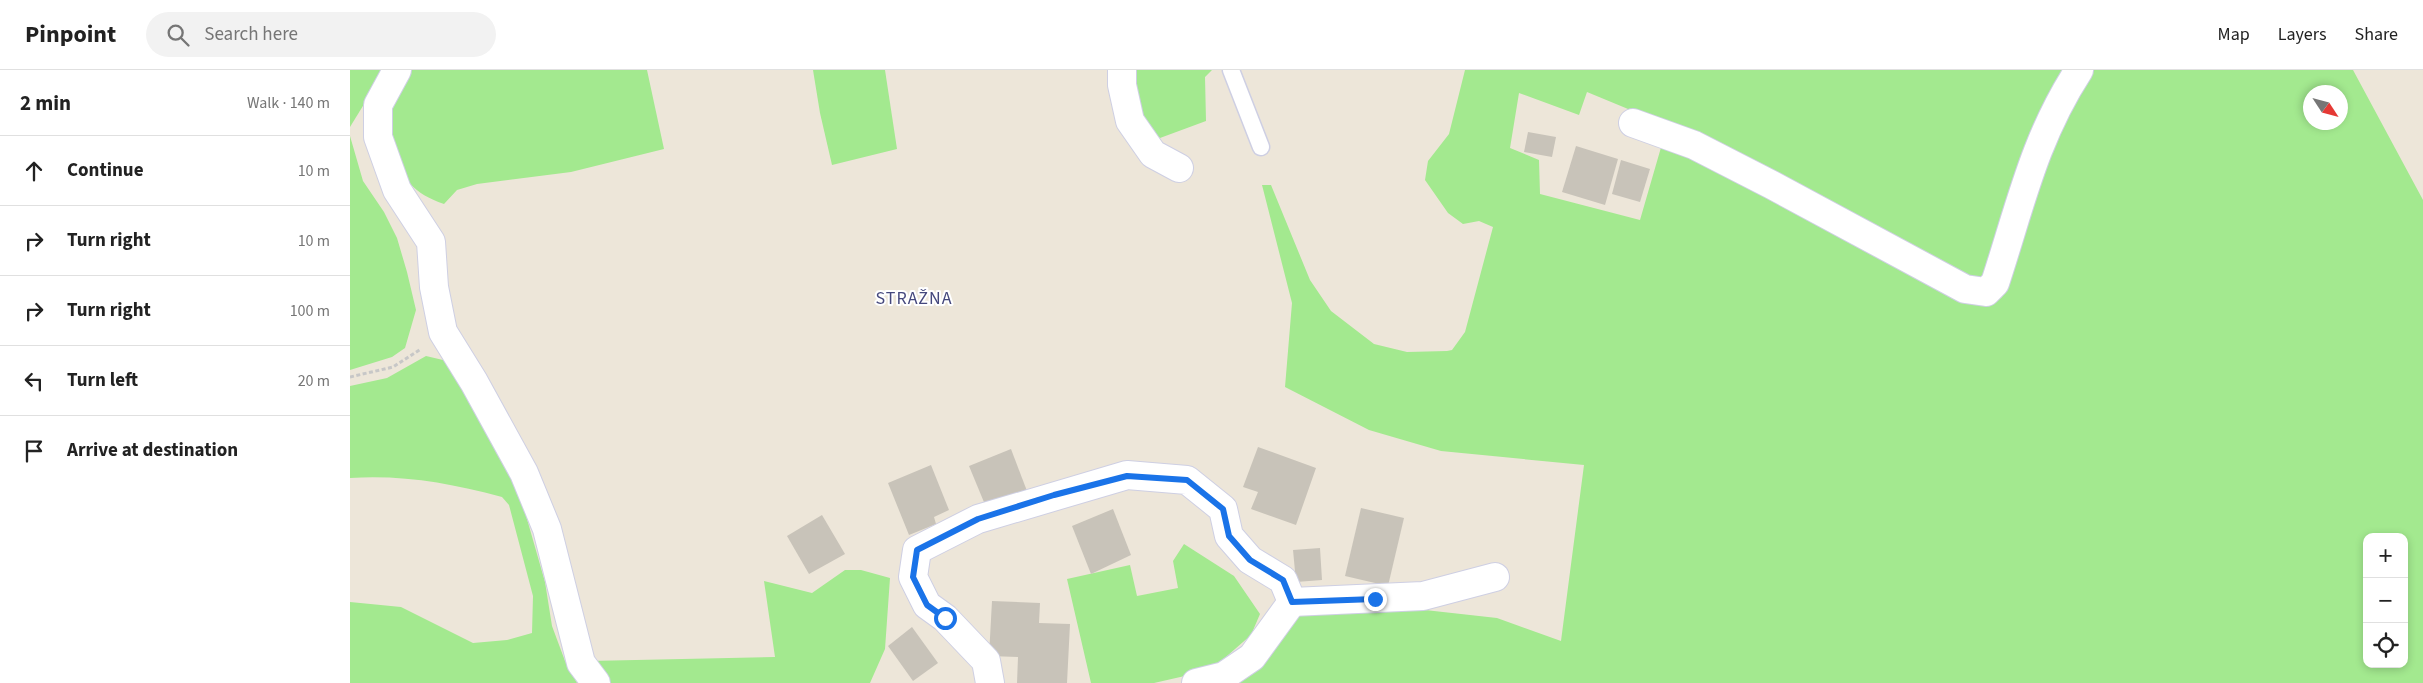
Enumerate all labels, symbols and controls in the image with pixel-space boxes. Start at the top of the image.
search box [146,12,496,57]
text: Pinpoint [25,17,116,52]
icon: search [164,21,192,49]
text: Search here [204,21,298,48]
text: Map [2218,22,2250,47]
text: Layers [2278,22,2327,47]
text: Share [2355,22,2398,47]
north arrow [2303,85,2348,130]
text: 2 min [20,88,71,118]
text: Walk · 140 m [247,92,330,114]
icon: ahead [20,157,48,185]
text: Continue [67,157,144,184]
text: 10 m [298,160,330,182]
icon: right [20,227,48,255]
text: Turn right [67,227,151,254]
text: 10 m [298,230,330,252]
district label: STRAŽNA [876,286,952,311]
icon: right [20,297,48,325]
text: Turn right [67,297,151,324]
text: 100 m [290,300,330,322]
icon: left [20,367,48,395]
text: Turn left [67,367,138,394]
text: 20 m [298,370,330,392]
icon: arrive [20,437,48,465]
text: Arrive at destination [67,437,238,464]
map controls [2363,533,2408,668]
button: + [2363,533,2408,578]
button: − [2363,578,2408,623]
route end [1364,588,1387,611]
route start [934,607,957,630]
button: locate [2363,623,2408,668]

